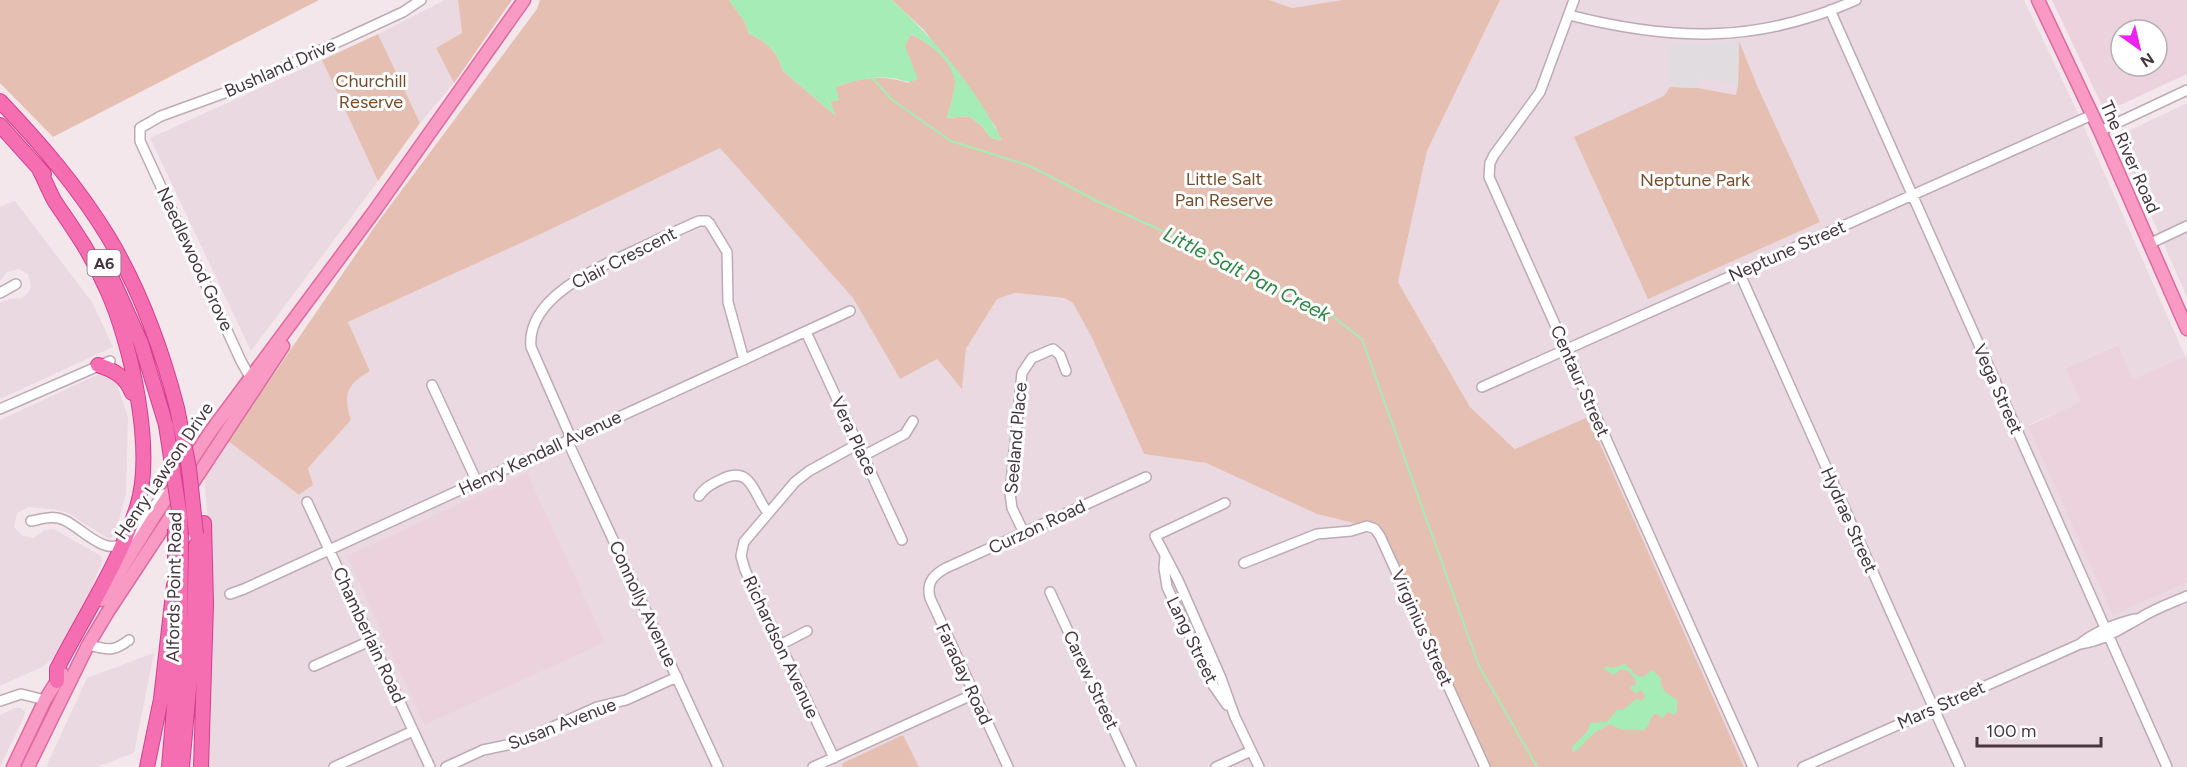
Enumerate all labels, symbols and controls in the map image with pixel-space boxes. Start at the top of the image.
north arrow [2109,18,2169,78]
street label: Bushland Drive [221,34,339,102]
text: N [2137,49,2158,71]
park label: Churchill Reserve [335,70,407,113]
street label: The River Road [2095,97,2165,217]
park label: Little Salt Pan Reserve [1175,168,1273,211]
park label: Neptune Park [1640,169,1750,191]
street label: Needlewood Grove [152,183,238,335]
street label: Neptune Street [1725,215,1849,287]
street label: Clair Crescent [568,222,680,294]
water label: Little Salt Pan Creek [1160,222,1336,327]
road number: A6 [88,250,120,276]
street label: Centaur Street [1546,322,1614,440]
street label: Vega Street [1968,341,2028,438]
street label: Seeland Place [1000,381,1032,495]
street label: Vera Place [826,393,882,479]
street label: Henry Lawson Drive [110,398,218,544]
street label: Henry Kendall Avenue [455,406,625,500]
street label: Hydrae Street [1816,464,1882,576]
street label: Curzon Road [985,495,1089,559]
street label: Alfords Point Road [162,512,186,662]
street label: Connolly Avenue [604,537,682,671]
street label: Chamberlain Road [328,564,410,706]
street label: Virginius Street [1387,566,1458,690]
street label: Richardson Avenue [738,572,824,722]
street label: Lang Street [1162,593,1223,687]
street label: Faraday Road [931,620,997,728]
street label: Carew Street [1058,627,1124,733]
street label: Mars Street [1894,676,1988,734]
street label: Susan Avenue [505,693,619,755]
scale bar [1977,710,2102,748]
text: 100 m [1986,720,2036,742]

